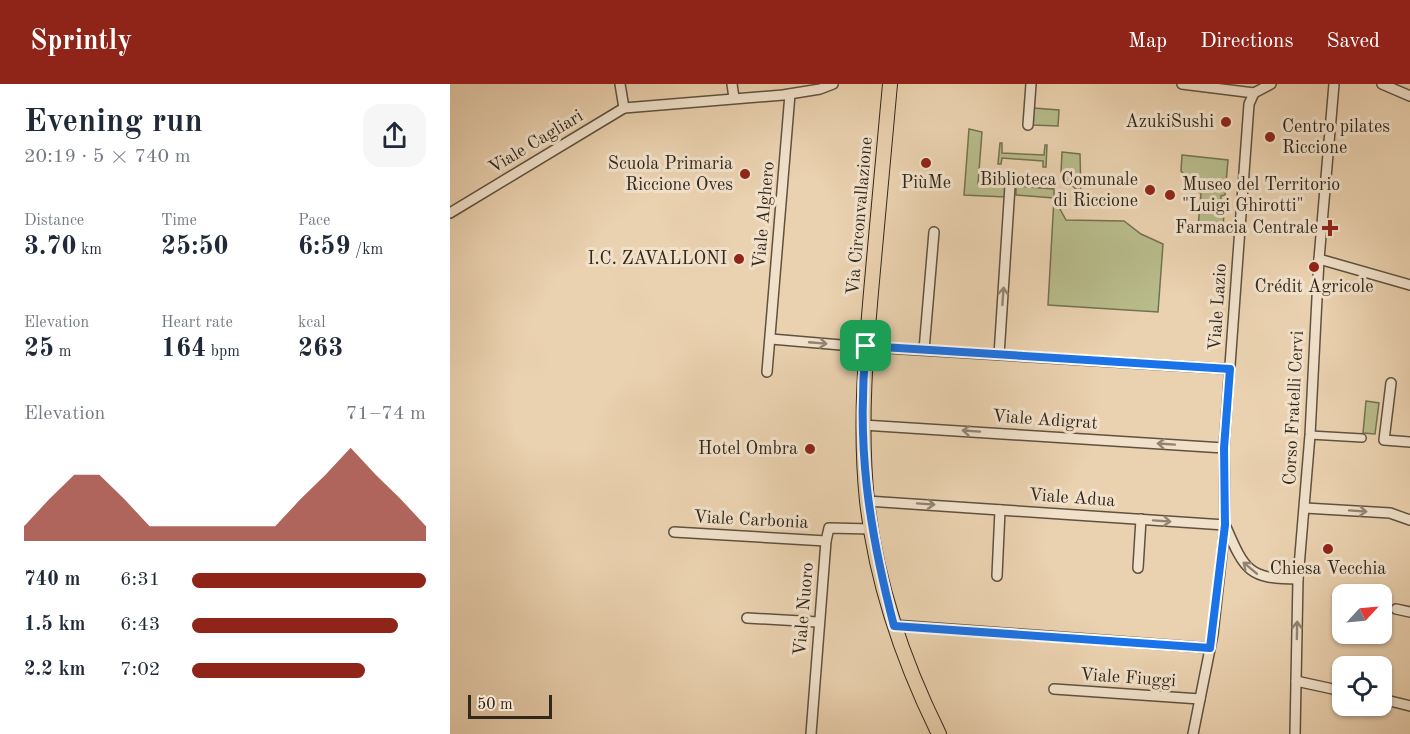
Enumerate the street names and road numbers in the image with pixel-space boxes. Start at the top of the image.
street label: Viale Cagliari [486,107,586,177]
street label: Via Circonvallazione [844,136,876,296]
street label: Viale Alghero [750,160,778,269]
street label: Viale Lazio [1206,263,1230,351]
street label: Corso Fratelli Cervi [1281,330,1307,486]
street label: Viale Adigrat [992,407,1098,433]
street label: Viale Adua [1028,486,1116,510]
street label: Viale Carbonia [693,508,809,532]
street label: Viale Nuoro [791,561,817,656]
street label: Viale Fiuggi [1079,666,1177,690]

